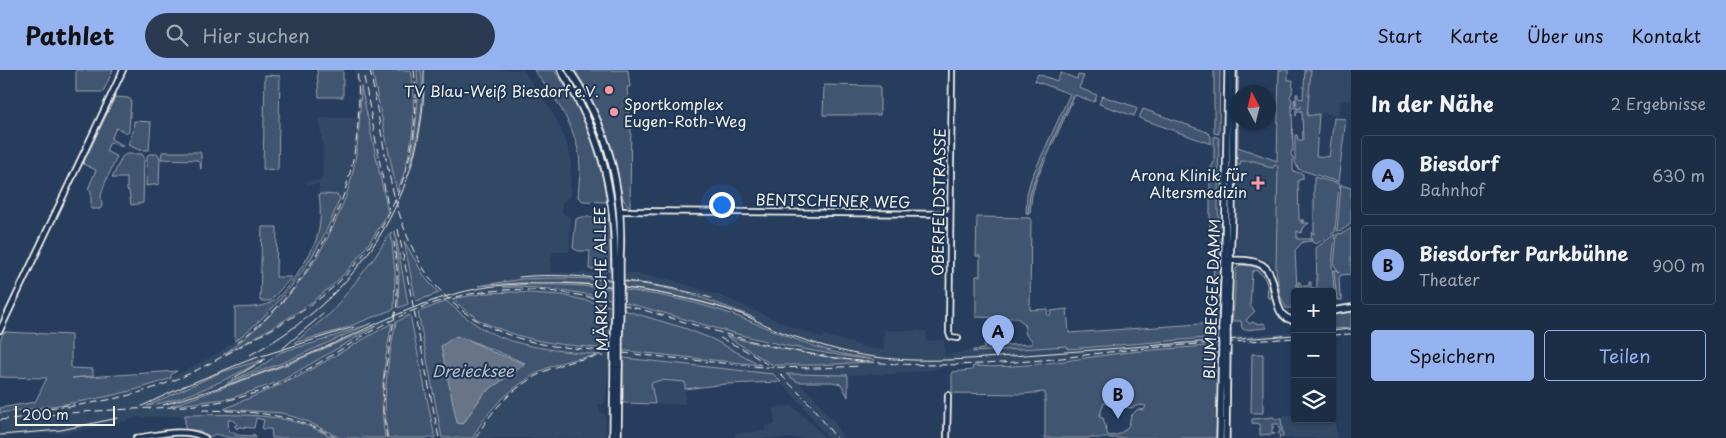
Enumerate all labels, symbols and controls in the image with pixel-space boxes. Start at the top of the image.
search box [145,13,495,58]
text: Pathlet [25,17,115,53]
icon: search [163,21,191,49]
text: Hier suchen [203,21,310,49]
text: Start [1377,22,1422,49]
text: Karte [1450,22,1499,49]
text: Über uns [1527,22,1603,49]
text: Kontakt [1631,22,1701,49]
place label: TV Blau-Weiß Biesdorf e.V. [404,79,599,102]
marker: TV Blau-Weiß Biesdorf e.V. [603,84,615,96]
north arrow [1231,85,1276,130]
text: In der Nähe [1371,87,1493,119]
text: 2 Ergebnisse [1611,91,1706,115]
place label: Sportkomplex Eugen-Roth-Weg [624,92,746,132]
marker: Sportkomplex Eugen-Roth-Weg [608,106,620,118]
street label: OBERFELDSTRASSE [925,128,951,276]
text: Biesdorf [1419,149,1499,177]
place label: Arona Klinik für Altersmedizin [1130,163,1247,203]
text: A [1382,163,1394,187]
text: 630 m [1652,163,1705,187]
marker: Arona Klinik für Altersmedizin [1251,176,1265,190]
text: Bahnhof [1419,177,1485,201]
street label: BENTSCHENER WEG [755,187,911,213]
your location [709,192,735,218]
street label: MÄRKISCHE ALLEE [587,206,613,352]
street label: BLUMBERGER DAMM [1197,219,1225,379]
text: Biesdorfer Parkbühne [1419,239,1628,267]
text: B [1383,253,1393,277]
text: 900 m [1652,253,1705,277]
text: Theater [1419,267,1480,291]
map controls [1291,288,1336,423]
button: + [1291,288,1336,333]
pin: A [982,315,1014,356]
button: Speichern [1371,330,1534,381]
button: Teilen [1544,330,1706,381]
button: − [1291,333,1336,378]
water label: Dreiecksee [432,358,515,382]
pin: B [1102,378,1134,419]
button: layers [1291,378,1336,423]
scale bar [15,403,115,426]
text: 200 m [22,404,69,425]

